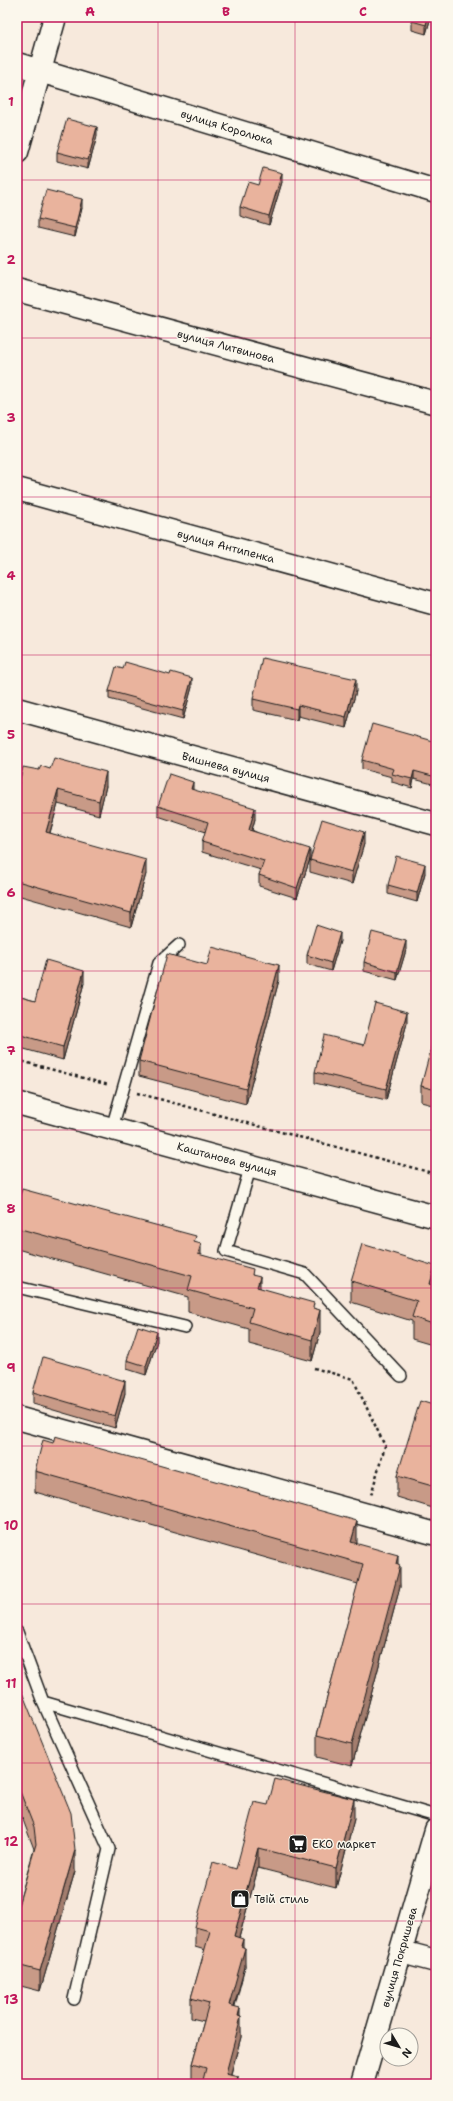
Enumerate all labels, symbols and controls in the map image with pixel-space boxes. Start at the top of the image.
text: A [85,3,95,20]
text: B [222,3,230,20]
text: C [359,3,367,20]
text: 1 [8,93,14,110]
street label: вулиця Королюка [179,106,275,149]
text: 2 [6,251,16,268]
street label: вулиця Литвинова [176,326,276,367]
text: 3 [6,409,16,426]
street label: вулиця Антипенка [175,526,276,567]
text: 4 [6,567,16,584]
text: 5 [7,726,15,743]
street label: Вишнева вулиця [180,749,272,786]
text: 6 [6,884,16,901]
text: 7 [6,1042,16,1059]
street label: Каштанова вулиця [175,1139,278,1180]
text: 8 [6,1200,16,1217]
text: 9 [6,1359,16,1376]
text: 10 [4,1517,18,1534]
text: 11 [5,1675,17,1692]
text: 12 [4,1833,18,1850]
supermarket icon: ЕКО маркет [287,1833,309,1855]
place label: ЕКО маркет [312,1837,376,1852]
shop icon: Твій стиль [229,1888,251,1910]
place label: Твій стиль [254,1892,309,1907]
street label: вулиця Покришева [378,1905,421,2009]
text: 13 [4,1991,18,2008]
north arrow [379,2027,419,2067]
text: N [398,2045,415,2061]

